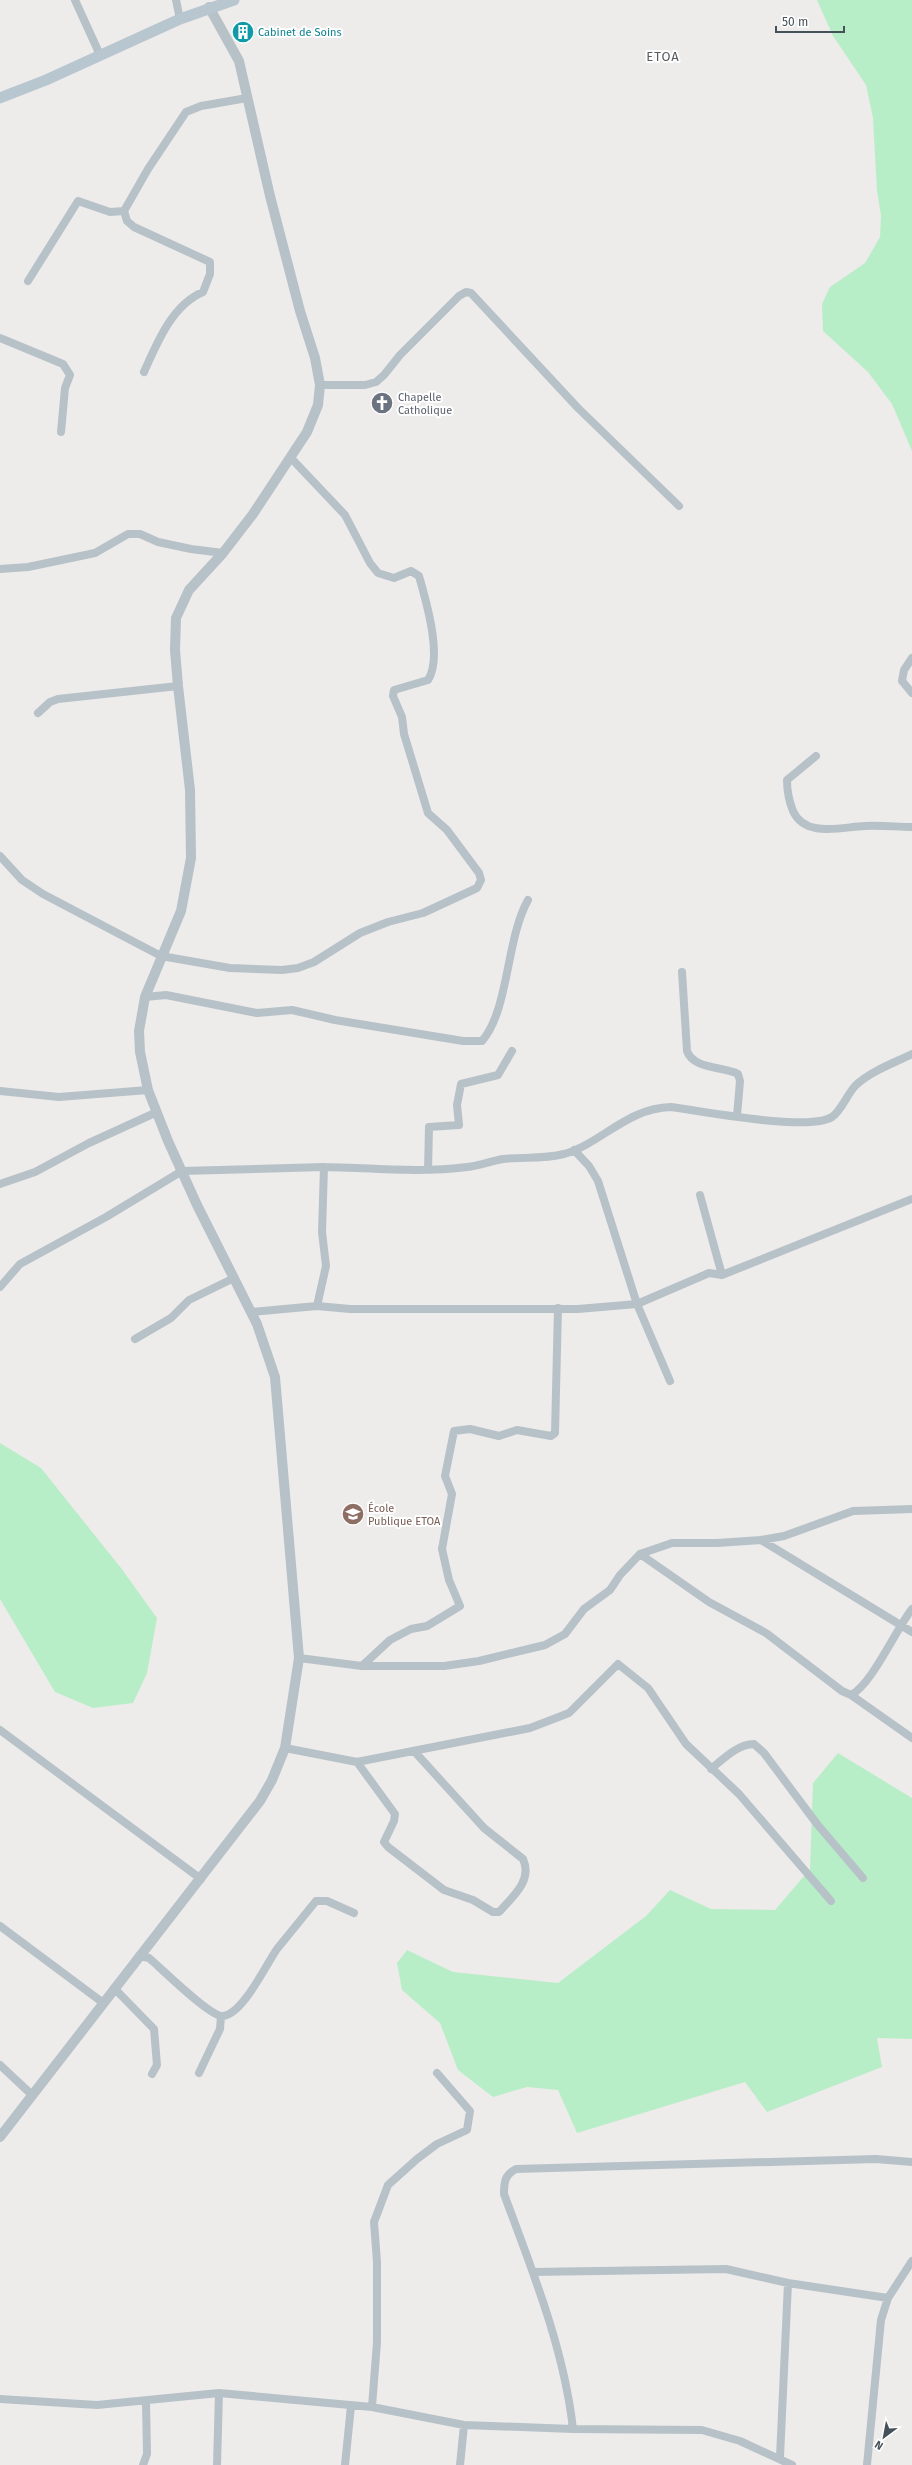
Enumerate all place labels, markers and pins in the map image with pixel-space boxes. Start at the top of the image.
building icon: Cabinet de Soins [230,19,256,45]
place label: Cabinet de Soins [258,26,342,39]
church icon: Chapelle Catholique [369,390,395,416]
place label: Chapelle Catholique [398,391,452,417]
school or university icon: École Publique ETOA [340,1501,366,1527]
place label: École Publique ETOA [368,1501,441,1528]

